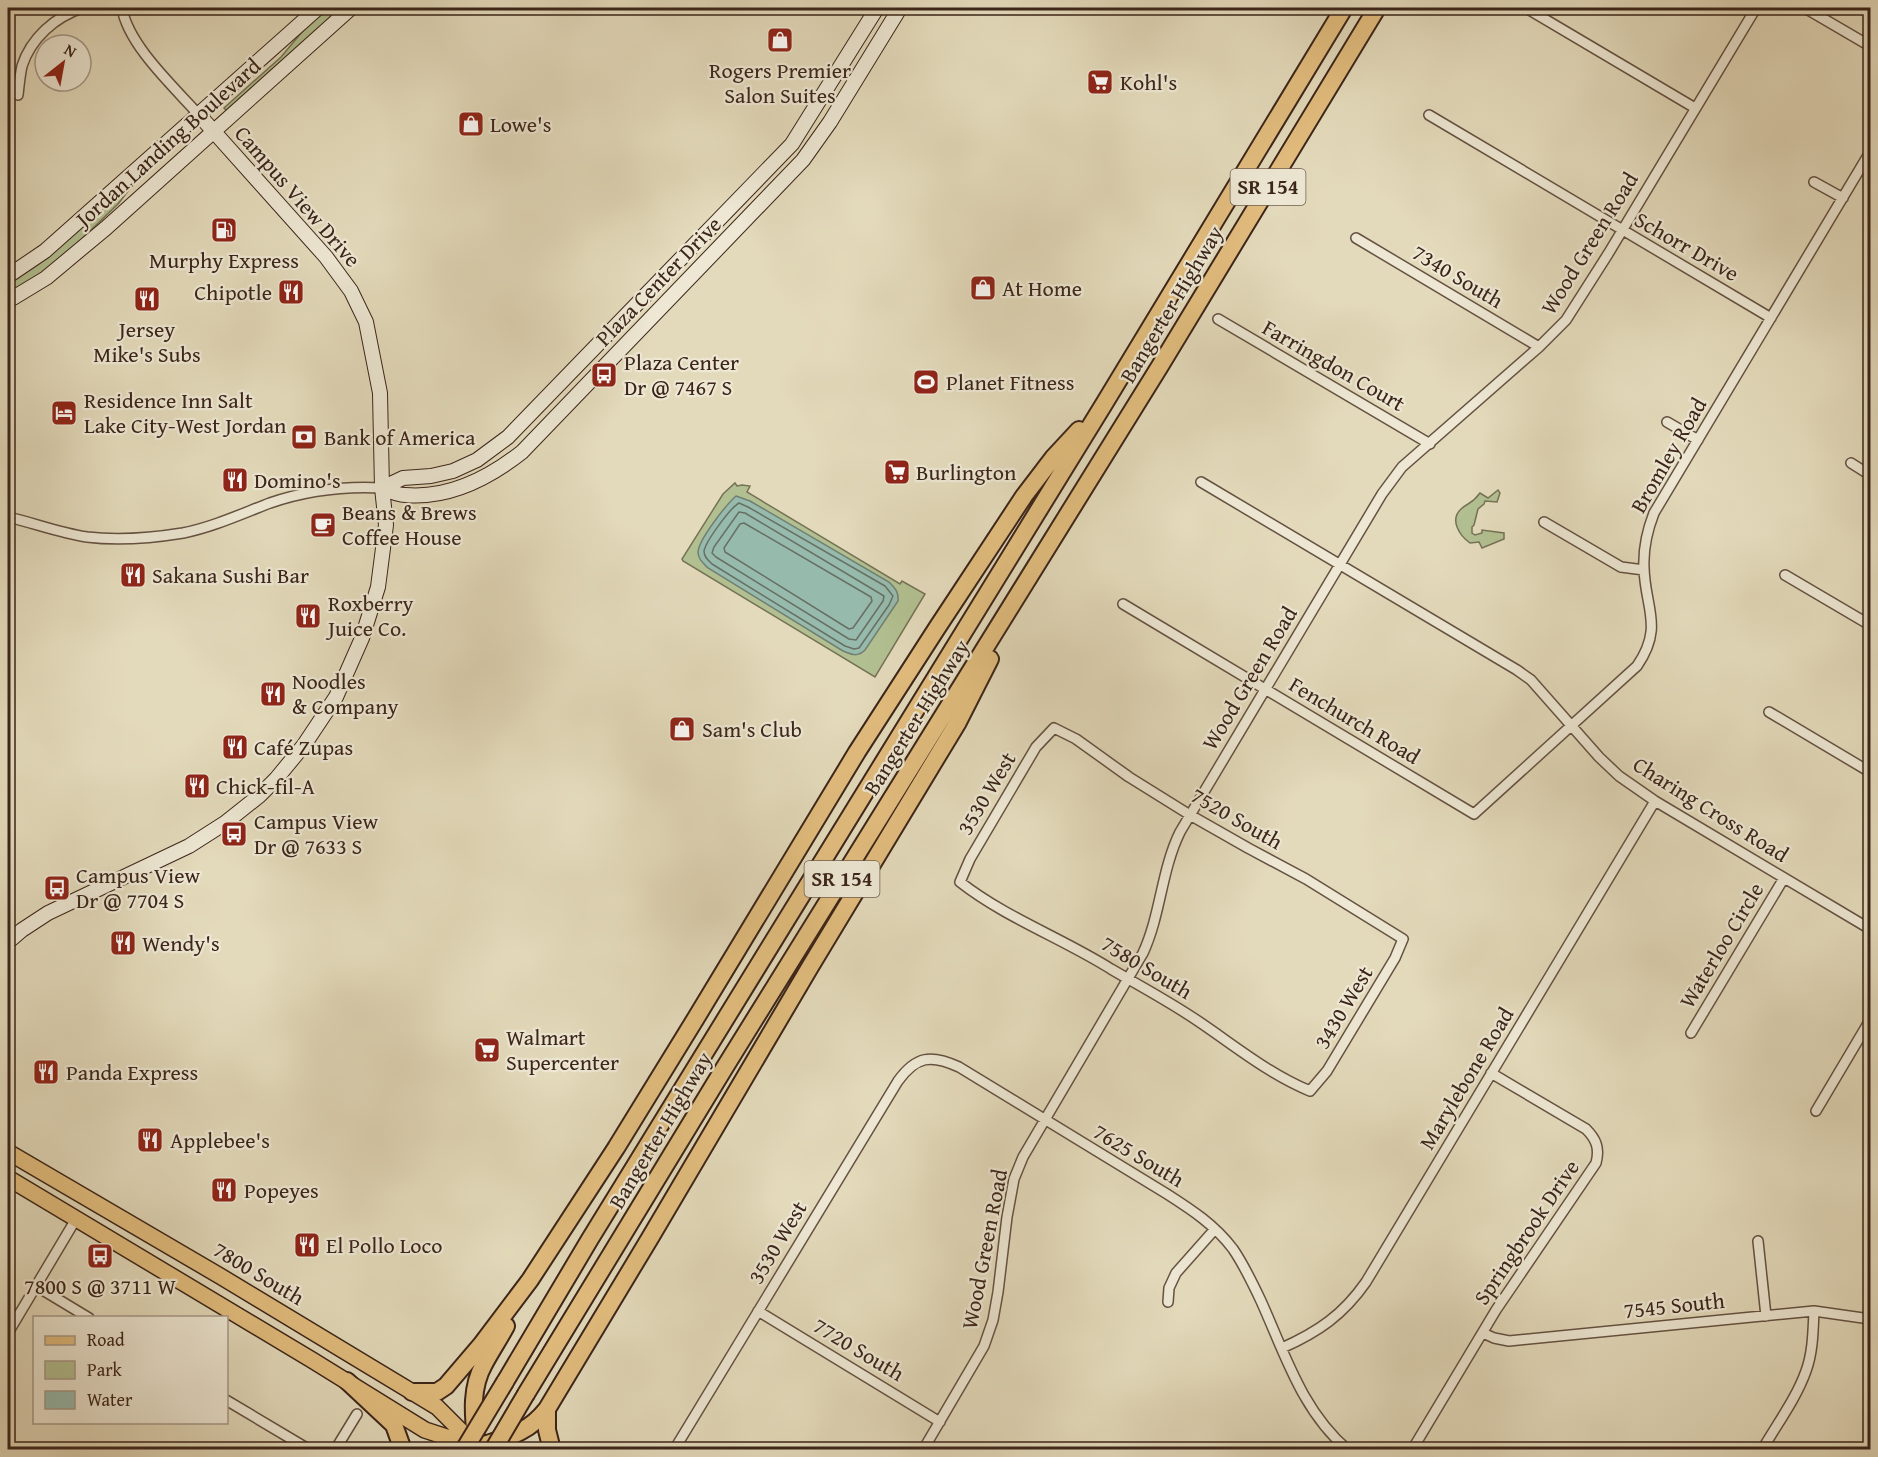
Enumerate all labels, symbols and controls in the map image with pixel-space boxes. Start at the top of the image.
shop icon: Rogers Premier Salon Suites [765,25,795,55]
north arrow [33,33,93,93]
text: N [60,37,82,63]
street label: Jordan Landing Boulevard [66,50,268,236]
place label: Rogers Premier Salon Suites [709,54,851,111]
place label: Kohl's [1120,66,1177,98]
supermarket icon: Kohl's [1085,67,1115,97]
place label: Lowe's [490,108,552,140]
shop icon: Lowe's [456,109,486,139]
street label: Campus View Drive [227,118,369,274]
street label: Wood Green Road [1532,165,1646,320]
road number: SR 154 [1230,169,1306,205]
street label: Schorr Drive [1629,203,1745,289]
street label: Plaza Center Drive [588,209,728,353]
fuel station icon: Murphy Express [209,215,239,245]
street label: Bangerter Highway [1111,219,1231,389]
street label: 7340 South [1406,236,1510,316]
place label: Murphy Express [149,244,299,276]
place label: At Home [1002,272,1082,304]
shop icon: At Home [968,273,998,303]
place label: Chipotle [194,276,272,308]
restaurant icon: Chipotle [276,277,306,307]
restaurant icon: Jersey Mike's Subs [132,284,162,314]
street label: Farringdon Court [1257,311,1411,419]
place label: Jersey Mike's Subs [93,313,201,370]
place label: Plaza Center Dr @ 7467 S [624,346,739,403]
bus stop icon: Plaza Center Dr @ 7467 S [589,360,619,390]
place label: Planet Fitness [946,366,1075,398]
sports icon: Planet Fitness [911,367,941,397]
place label: Residence Inn Salt Lake City-West Jordan [84,384,287,441]
street label: Bromley Road [1622,391,1714,519]
hotel icon: Residence Inn Salt Lake City-West Jordan [49,398,79,428]
place label: Bank of America [324,421,476,453]
bank icon: Bank of America [289,422,319,452]
place label: Burlington [916,456,1017,488]
supermarket icon: Burlington [882,457,912,487]
place label: Domino's [254,464,341,496]
restaurant icon: Domino's [220,465,250,495]
place label: Beans & Brews Coffee House [342,496,477,553]
cafe icon: Beans & Brews Coffee House [308,510,338,540]
place label: Sakana Sushi Bar [152,559,309,591]
restaurant icon: Sakana Sushi Bar [118,560,148,590]
place label: Roxberry Juice Co. [325,587,413,644]
street label: Wood Green Road [1193,600,1305,756]
restaurant icon: Roxberry Juice Co. [293,601,323,631]
street label: Bangerter Highway [855,633,977,801]
place label: Noodles & Company [292,665,398,722]
street label: Fenchurch Road [1283,668,1427,772]
restaurant icon: Noodles & Company [258,679,288,709]
place label: Sam's Club [702,713,802,745]
shop icon: Sam's Club [667,714,697,744]
place label: Café Zupas [254,731,353,763]
restaurant icon: Café Zupas [220,732,250,762]
street label: 3530 West [949,745,1023,841]
street label: Charing Cross Road [1627,748,1795,870]
place label: Chick-fil-A [216,770,316,802]
restaurant icon: Chick-fil-A [182,771,212,801]
street label: 7520 South [1185,779,1289,857]
place label: Campus View Dr @ 7633 S [254,805,379,862]
bus stop icon: Campus View Dr @ 7633 S [219,819,249,849]
place label: Campus View Dr @ 7704 S [76,859,201,916]
road number: SR 154 [804,861,880,897]
bus stop icon: Campus View Dr @ 7704 S [42,873,72,903]
street label: Waterloo Circle [1671,876,1771,1014]
place label: Wendy's [142,927,220,959]
street label: 7580 South [1095,927,1199,1007]
restaurant icon: Wendy's [108,928,138,958]
street label: 3430 West [1306,959,1380,1055]
street label: Marylebone Road [1411,1000,1521,1155]
place label: Walmart Supercenter [506,1021,619,1078]
supermarket icon: Walmart Supercenter [472,1035,502,1065]
street label: Bangerter Highway [600,1045,720,1215]
place label: Panda Express [66,1056,198,1088]
restaurant icon: Panda Express [31,1057,61,1087]
street label: 7625 South [1087,1115,1191,1195]
place label: Applebee's [170,1124,270,1156]
restaurant icon: Applebee's [135,1125,165,1155]
street label: Springbrook Drive [1465,1153,1587,1311]
street label: Wood Green Road [953,1166,1015,1332]
place label: Popeyes [244,1174,319,1206]
restaurant icon: Popeyes [209,1175,239,1205]
street label: 3530 West [740,1194,814,1290]
place label: El Pollo Loco [326,1229,443,1261]
restaurant icon: El Pollo Loco [292,1230,322,1260]
street label: 7800 South [207,1233,311,1313]
bus stop icon: 7800 S @ 3711 W [85,1241,115,1271]
place label: 7800 S @ 3711 W [24,1270,176,1302]
street label: 7545 South [1622,1284,1727,1326]
street label: 7720 South [807,1309,911,1389]
legend [33,1316,228,1424]
text: Road [87,1326,125,1353]
text: Park [87,1356,123,1383]
text: Water [87,1386,133,1413]

